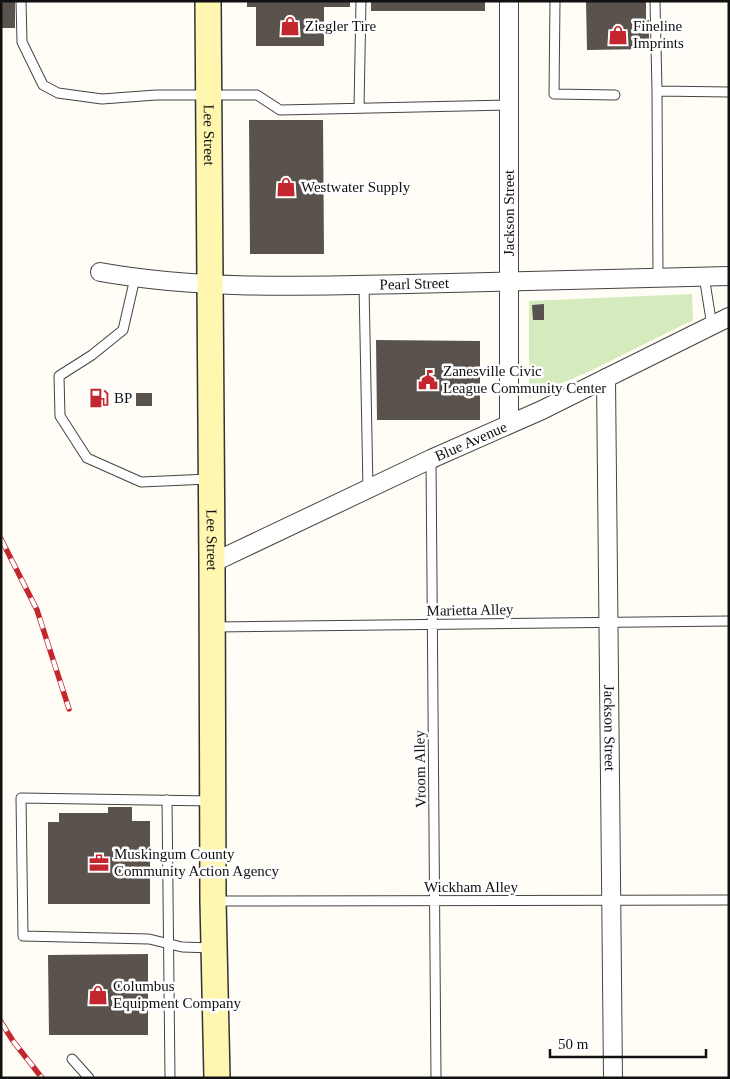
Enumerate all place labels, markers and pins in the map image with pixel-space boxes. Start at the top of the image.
shop icon: Ziegler Tire [279,15,301,37]
place label: Ziegler Tire [305,18,377,34]
place label: Fineline Imprints [633,18,684,51]
shop icon: Fineline Imprints [607,24,629,46]
shop icon: Westwater Supply [275,176,297,198]
place label: Westwater Supply [301,179,411,195]
place label: Zanesville Civic League Community Center [443,363,606,396]
public building icon: Zanesville Civic League Community Center [417,369,439,391]
fuel station icon: BP [88,387,110,409]
place label: BP [114,390,132,406]
place label: Muskingum County Community Action Agency [114,846,279,879]
office icon: Muskingum County Community Action Agency [88,852,110,874]
place label: Columbus Equipment Company [113,978,241,1011]
shop icon: Columbus Equipment Company [87,984,109,1006]

